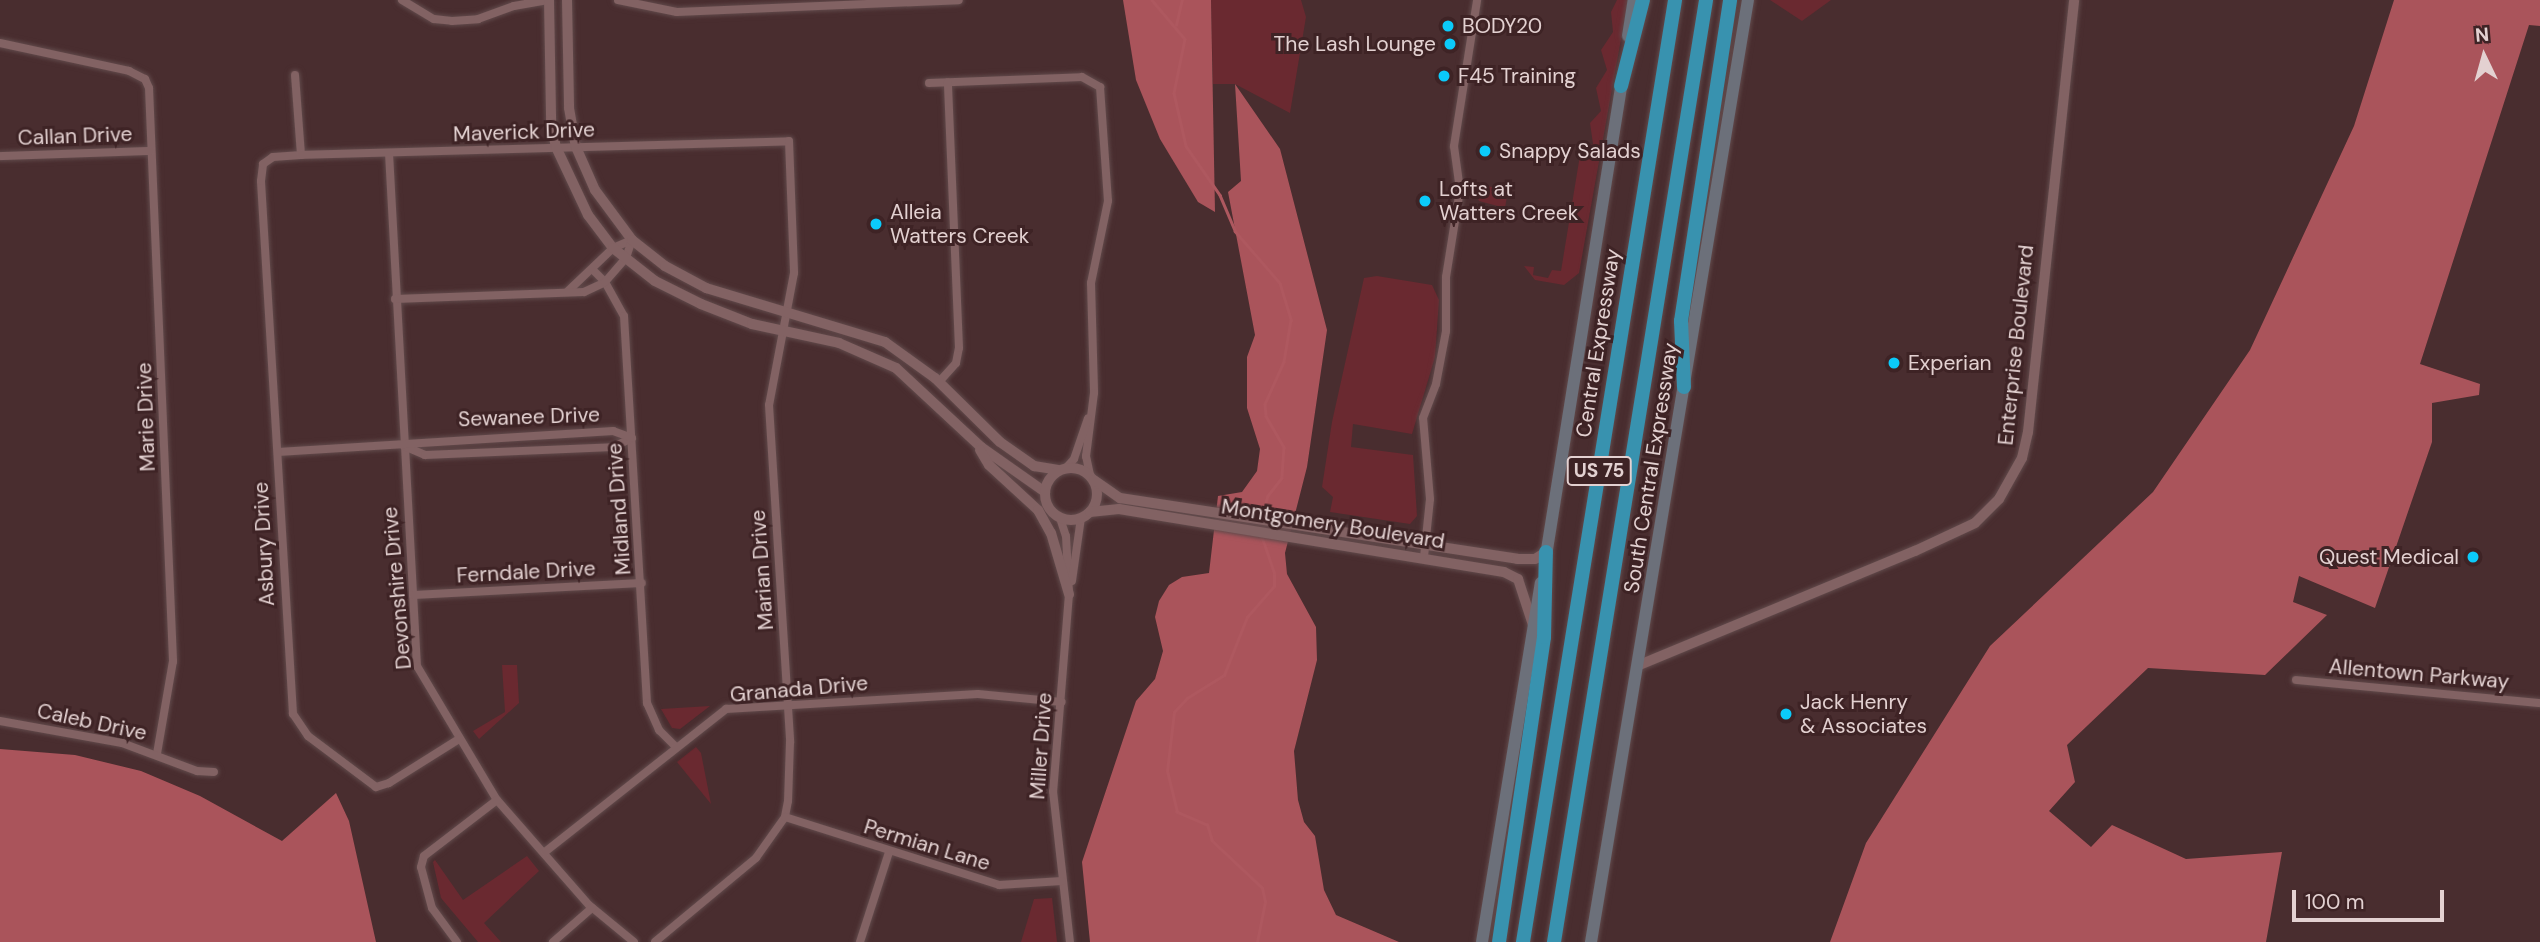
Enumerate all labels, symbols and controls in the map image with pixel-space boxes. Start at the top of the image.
place label: BODY20 [1462,13,1542,39]
marker: BODY20 [1440,18,1456,34]
north arrow [2449,21,2519,91]
text: N [2474,22,2490,48]
place label: The Lash Lounge [1274,31,1436,57]
marker: The Lash Lounge [1442,36,1458,52]
place label: F45 Training [1458,63,1576,89]
marker: F45 Training [1436,68,1452,84]
street label: Maverick Drive [453,117,595,147]
street label: Callan Drive [17,121,133,151]
place label: Snappy Salads [1499,138,1641,164]
marker: Snappy Salads [1477,143,1493,159]
place label: Lofts at Watters Creek [1439,176,1578,226]
marker: Lofts at Watters Creek [1417,193,1433,209]
place label: Alleia Watters Creek [890,199,1029,249]
marker: Alleia Watters Creek [868,216,884,232]
street label: Enterprise Boulevard [1993,244,2039,446]
street label: Central Expressway [1571,247,1625,439]
street label: South Central Expressway [1619,341,1683,595]
place label: Experian [1908,350,1992,376]
marker: Experian [1886,355,1902,371]
street label: Marie Drive [132,362,160,472]
street label: Sewanee Drive [458,402,600,432]
street label: Midland Drive [602,442,636,576]
road number: US 75 [1566,456,1632,486]
street label: Asbury Drive [248,481,280,607]
street label: Montgomery Boulevard [1220,494,1446,554]
street label: Devonshire Drive [377,506,417,670]
street label: Marian Drive [745,509,779,631]
place label: Quest Medical [2319,544,2459,570]
marker: Quest Medical [2465,549,2481,565]
street label: Ferndale Drive [456,556,596,588]
street label: Allentown Parkway [2328,654,2510,694]
street label: Granada Drive [729,670,869,708]
place label: Jack Henry & Associates [1800,689,1927,739]
street label: Miller Drive [1025,692,1057,800]
street label: Caleb Drive [35,698,149,746]
marker: Jack Henry & Associates [1778,706,1794,722]
street label: Permian Lane [861,814,993,876]
scale bar [2295,876,2447,920]
text: 100 m [2305,888,2365,916]

